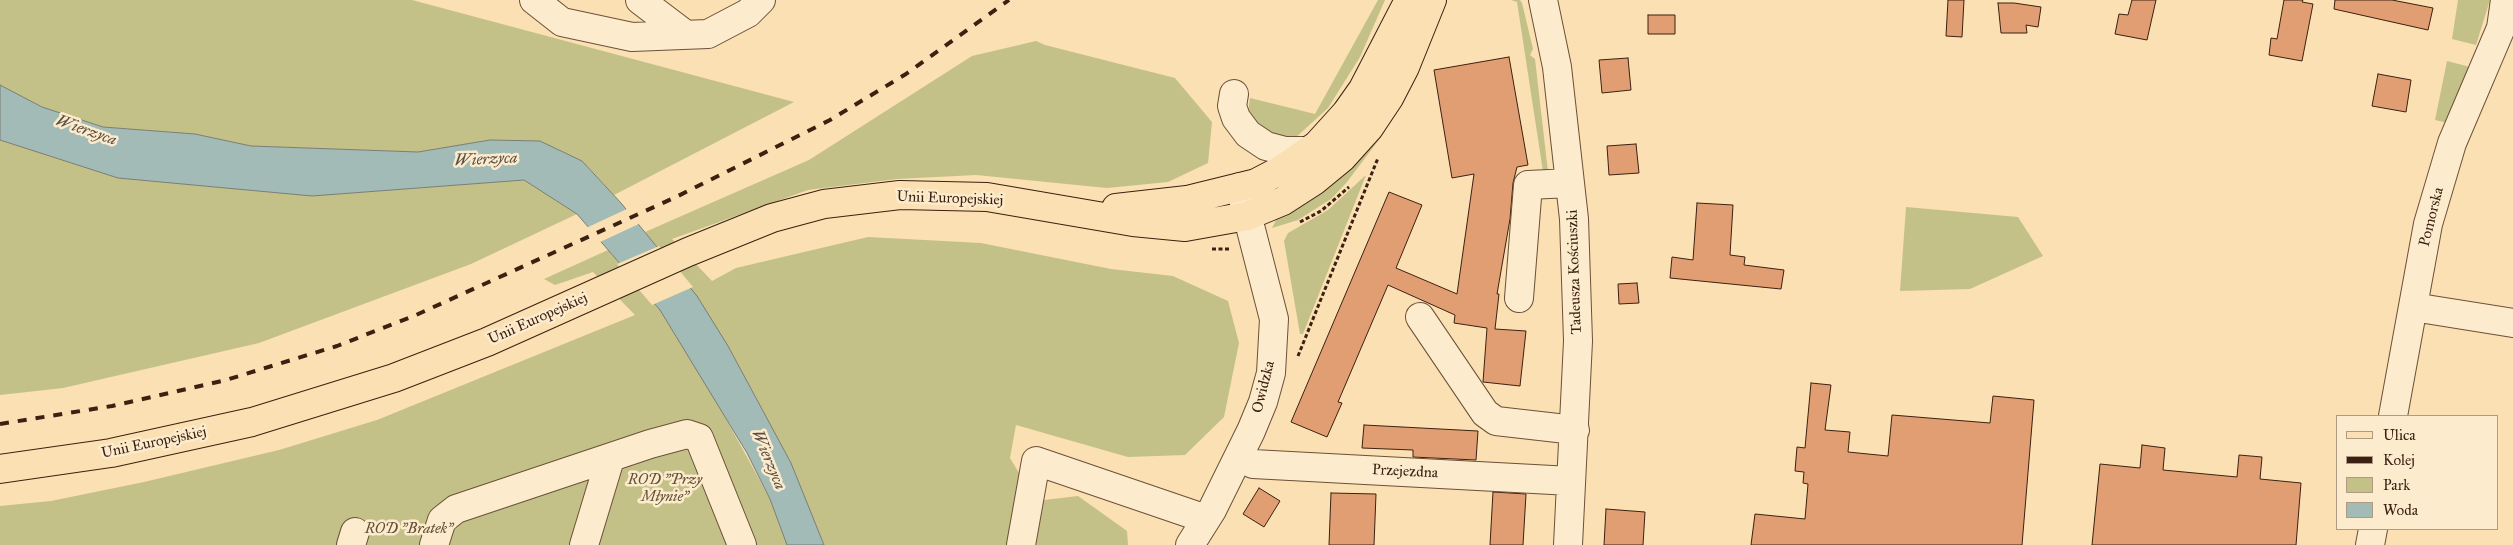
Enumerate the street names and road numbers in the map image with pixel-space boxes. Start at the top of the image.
street label: Pomorska [2416,186,2448,248]
street label: Unii Europejskiej [896,188,1004,210]
street label: Tadeusza Kościuszki [1564,209,1586,335]
street label: Unii Europejskiej [486,289,590,349]
street label: Owidzka [1249,359,1279,415]
street label: Unii Europejskiej [100,423,208,463]
street label: Przejezdna [1372,461,1438,483]

